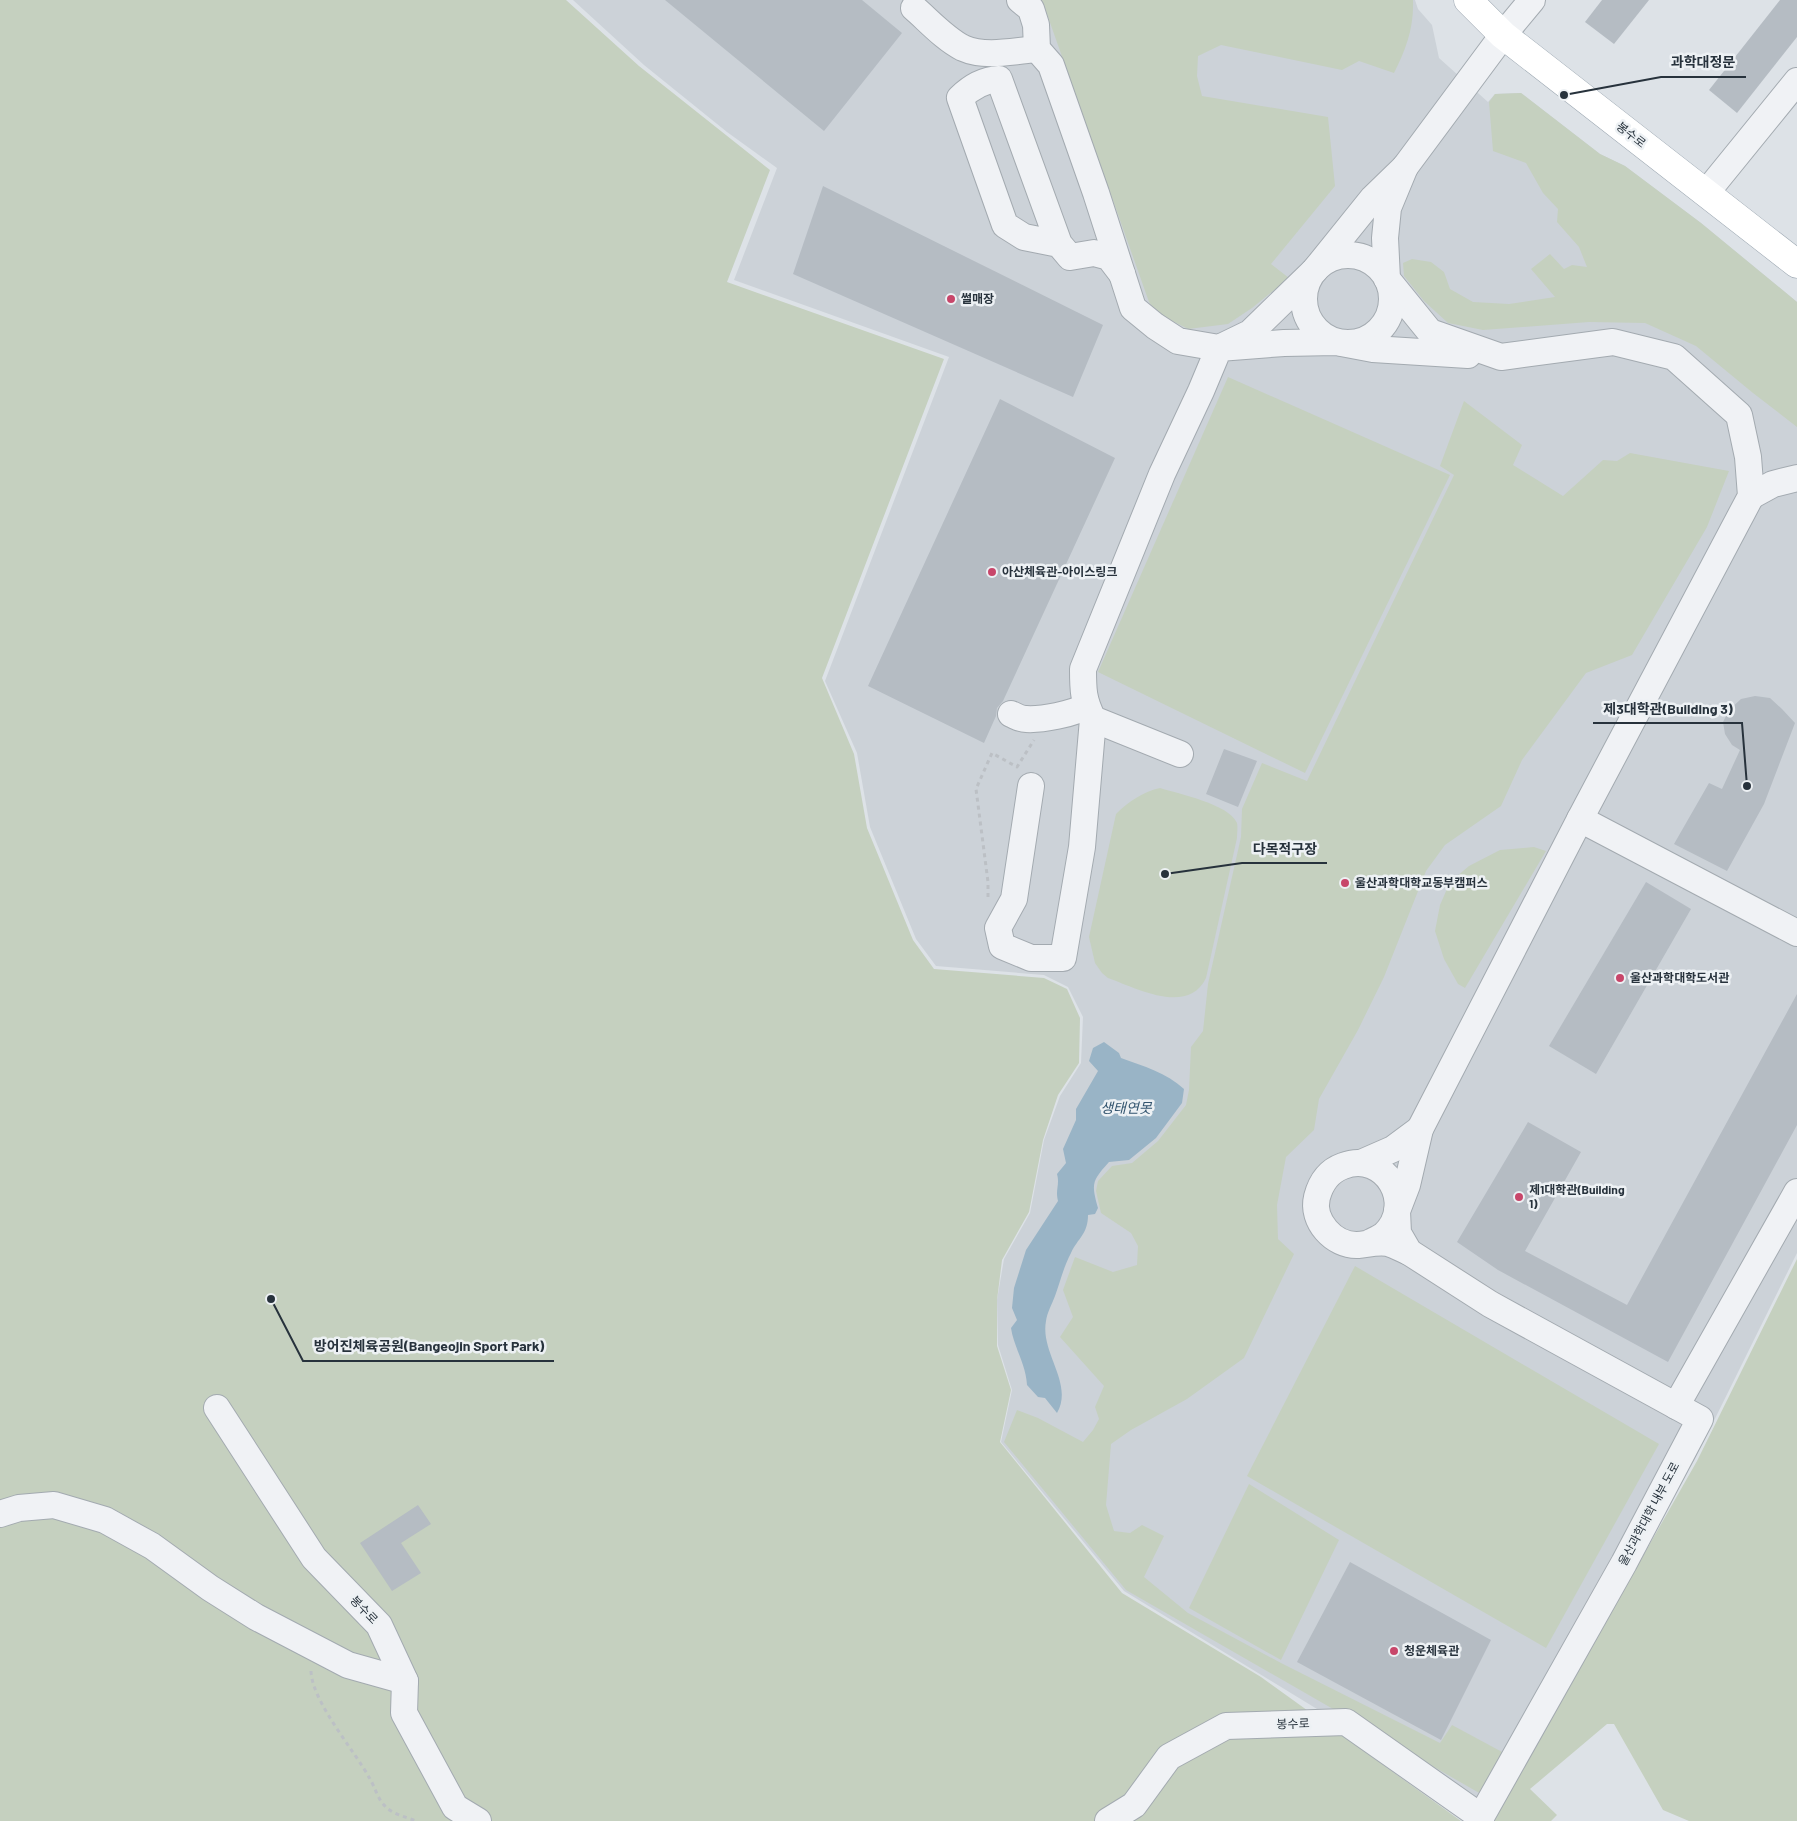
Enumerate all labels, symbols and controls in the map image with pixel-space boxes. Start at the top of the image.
callout: 과학대정문 [1661,48,1746,77]
text: 과학대정문 [1671,53,1735,70]
street label: 봉수로 [1614,118,1649,150]
place label: 썰매장 [961,291,994,305]
marker: 썰매장 [945,293,957,305]
place label: 아산체육관-아이스링크 [1002,564,1117,578]
marker: 아산체육관-아이스링크 [986,566,998,578]
callout: 제3대학관(Building 3) [1593,694,1742,723]
text: 제3대학관(Building 3) [1603,700,1733,717]
callout: 다목적구장 [1242,834,1327,863]
text: 다목적구장 [1253,840,1317,857]
place label: 울산과학대학교동부캠퍼스 [1355,875,1487,889]
marker: 울산과학대학교동부캠퍼스 [1339,877,1351,889]
place label: 울산과학대학도서관 [1630,970,1729,984]
marker: 울산과학대학도서관 [1614,972,1626,984]
water label: 생태연못 [1100,1099,1153,1116]
place label: 제1대학관(Building 1) [1529,1182,1625,1210]
marker: 제1대학관(Building 1) [1513,1191,1525,1203]
callout: 방어진체육공원(Bangeojin Sport Park) [303,1332,554,1361]
text: 방어진체육공원(Bangeojin Sport Park) [314,1337,544,1354]
street label: 울산과학대학 내부 도로 [1615,1459,1681,1568]
street label: 봉수로 [348,1593,381,1626]
place label: 청운체육관 [1404,1643,1459,1657]
marker: 청운체육관 [1388,1645,1400,1657]
street label: 봉수로 [1276,1715,1310,1731]

